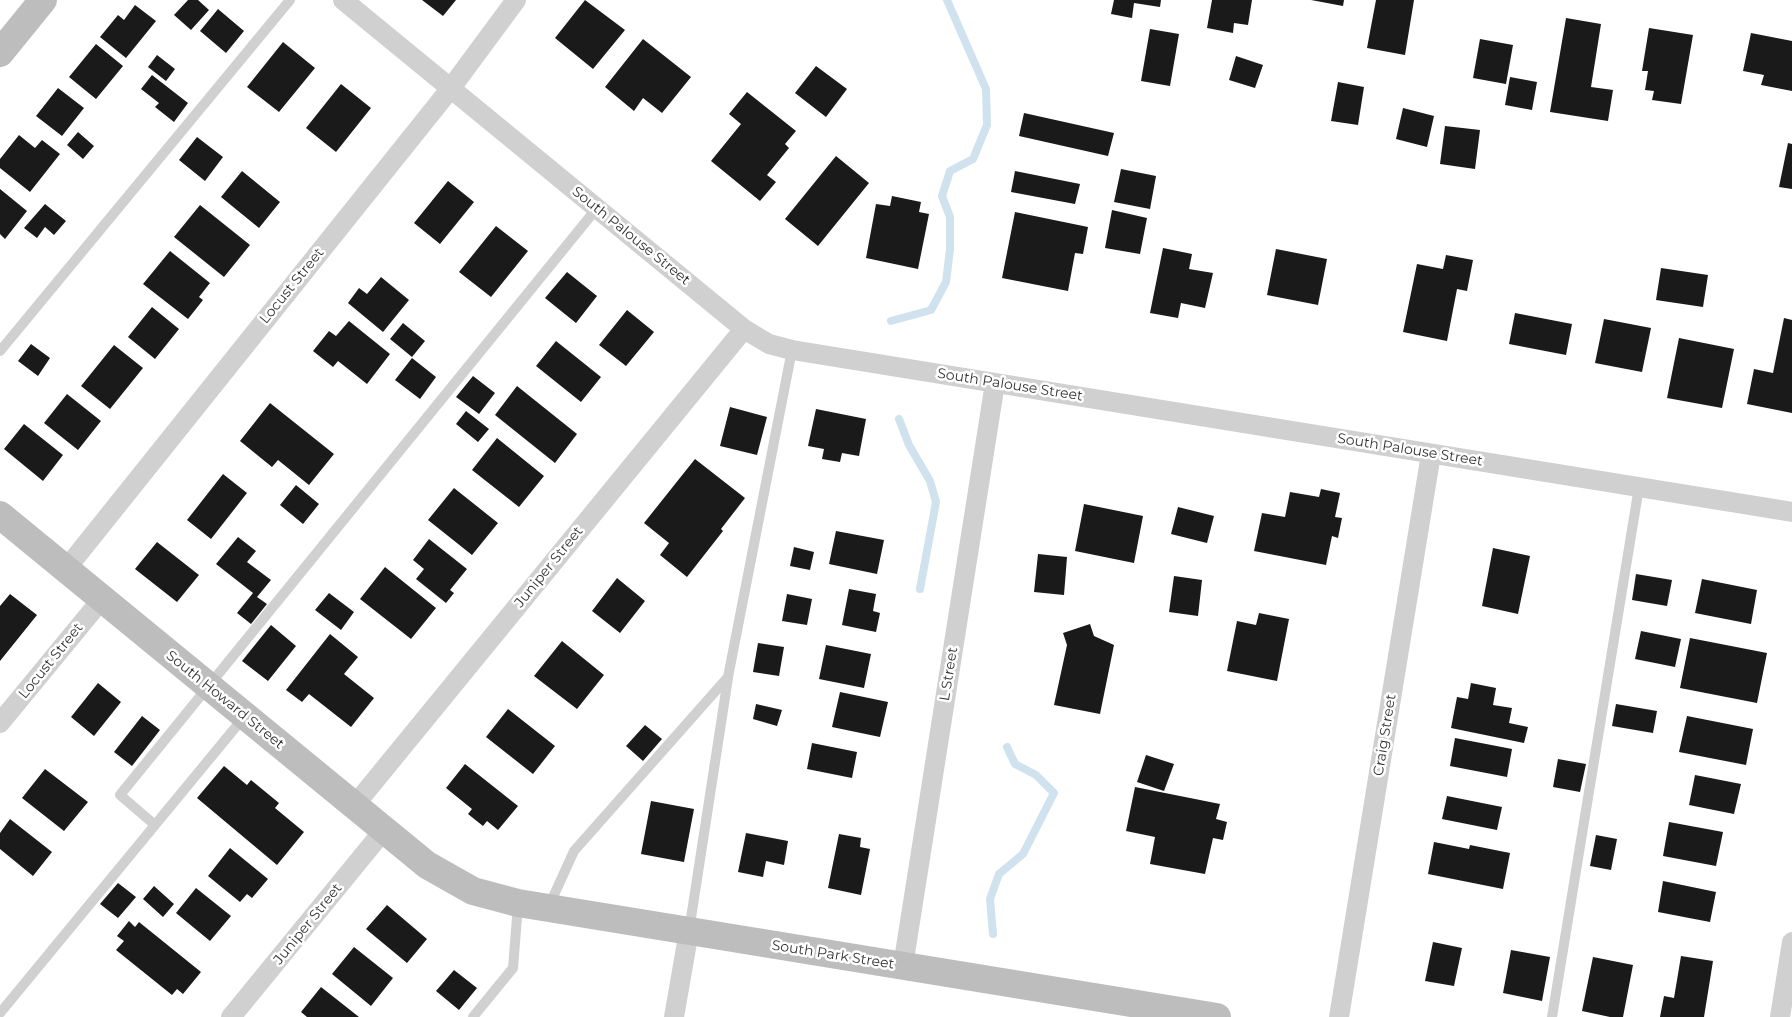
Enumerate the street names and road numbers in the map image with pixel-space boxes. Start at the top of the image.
street label: South Palouse Street [569,183,693,289]
street label: Locust Street [256,245,328,327]
street label: South Palouse Street [936,365,1084,405]
street label: South Palouse Street [1336,430,1484,470]
street label: Juniper Street [511,523,587,611]
street label: Locust Street [15,620,87,702]
street label: L Street [936,646,962,702]
street label: South Howard Street [163,647,287,753]
street label: Craig Street [1370,693,1400,777]
street label: Juniper Street [270,880,346,968]
street label: South Park Street [771,937,895,973]

